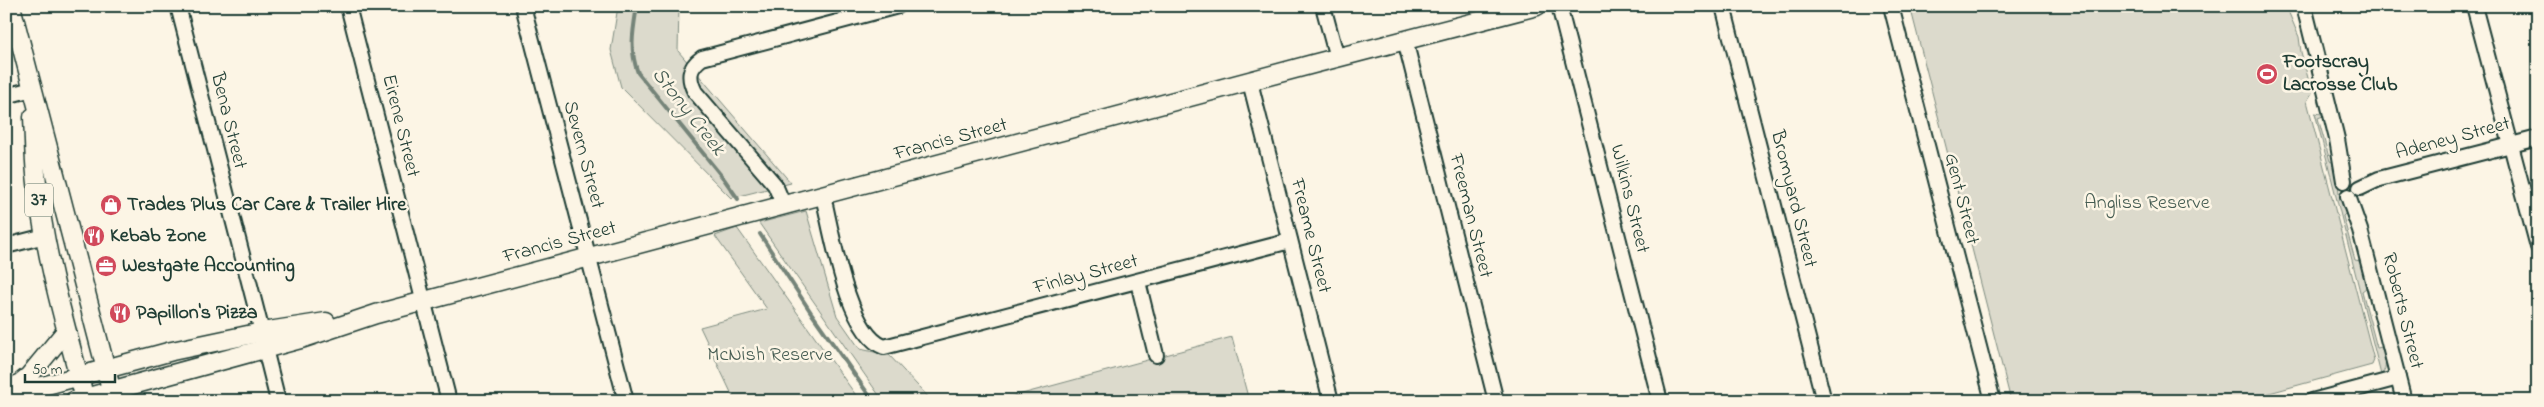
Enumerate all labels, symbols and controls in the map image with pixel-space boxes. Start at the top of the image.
place label: Footscray Lacrosse Club [2282,48,2398,100]
water label: Stony Creek [644,61,733,163]
sports icon: Footscray Lacrosse Club [2255,62,2279,86]
street label: Bena Street [202,69,254,173]
street label: Eirene Street [373,71,427,181]
street label: Severn Street [555,98,611,212]
street label: Adeney Street [2392,110,2514,168]
street label: Francis Street [890,111,1011,169]
street label: Bromyard Street [1762,126,1824,271]
street label: Wilkins Street [1601,142,1657,257]
street label: Freeman Street [1440,150,1500,281]
street label: Gent Street [1936,150,1986,248]
street label: Freame Street [1282,175,1338,297]
road number: 37 [25,184,53,216]
park label: Angliss Reserve [2084,189,2210,219]
place label: Trades Plus Car Care & Trailer Hire [127,191,407,220]
shop icon: Trades Plus Car Care & Trailer Hire [99,193,123,217]
street label: Francis Street [499,214,620,272]
place label: Kebab Zone [110,222,207,251]
restaurant icon: Kebab Zone [82,224,106,248]
street label: Finlay Street [1030,247,1142,303]
street label: Roberts Street [2374,250,2431,372]
place label: Westgate Accounting [122,252,295,282]
office icon: Westgate Accounting [94,254,118,278]
place label: Papillon's Pizza [136,299,258,328]
restaurant icon: Papillon's Pizza [108,301,132,325]
park label: McNish Reserve [707,341,833,370]
scale bar [25,352,115,384]
text: 50 m [32,359,63,381]

